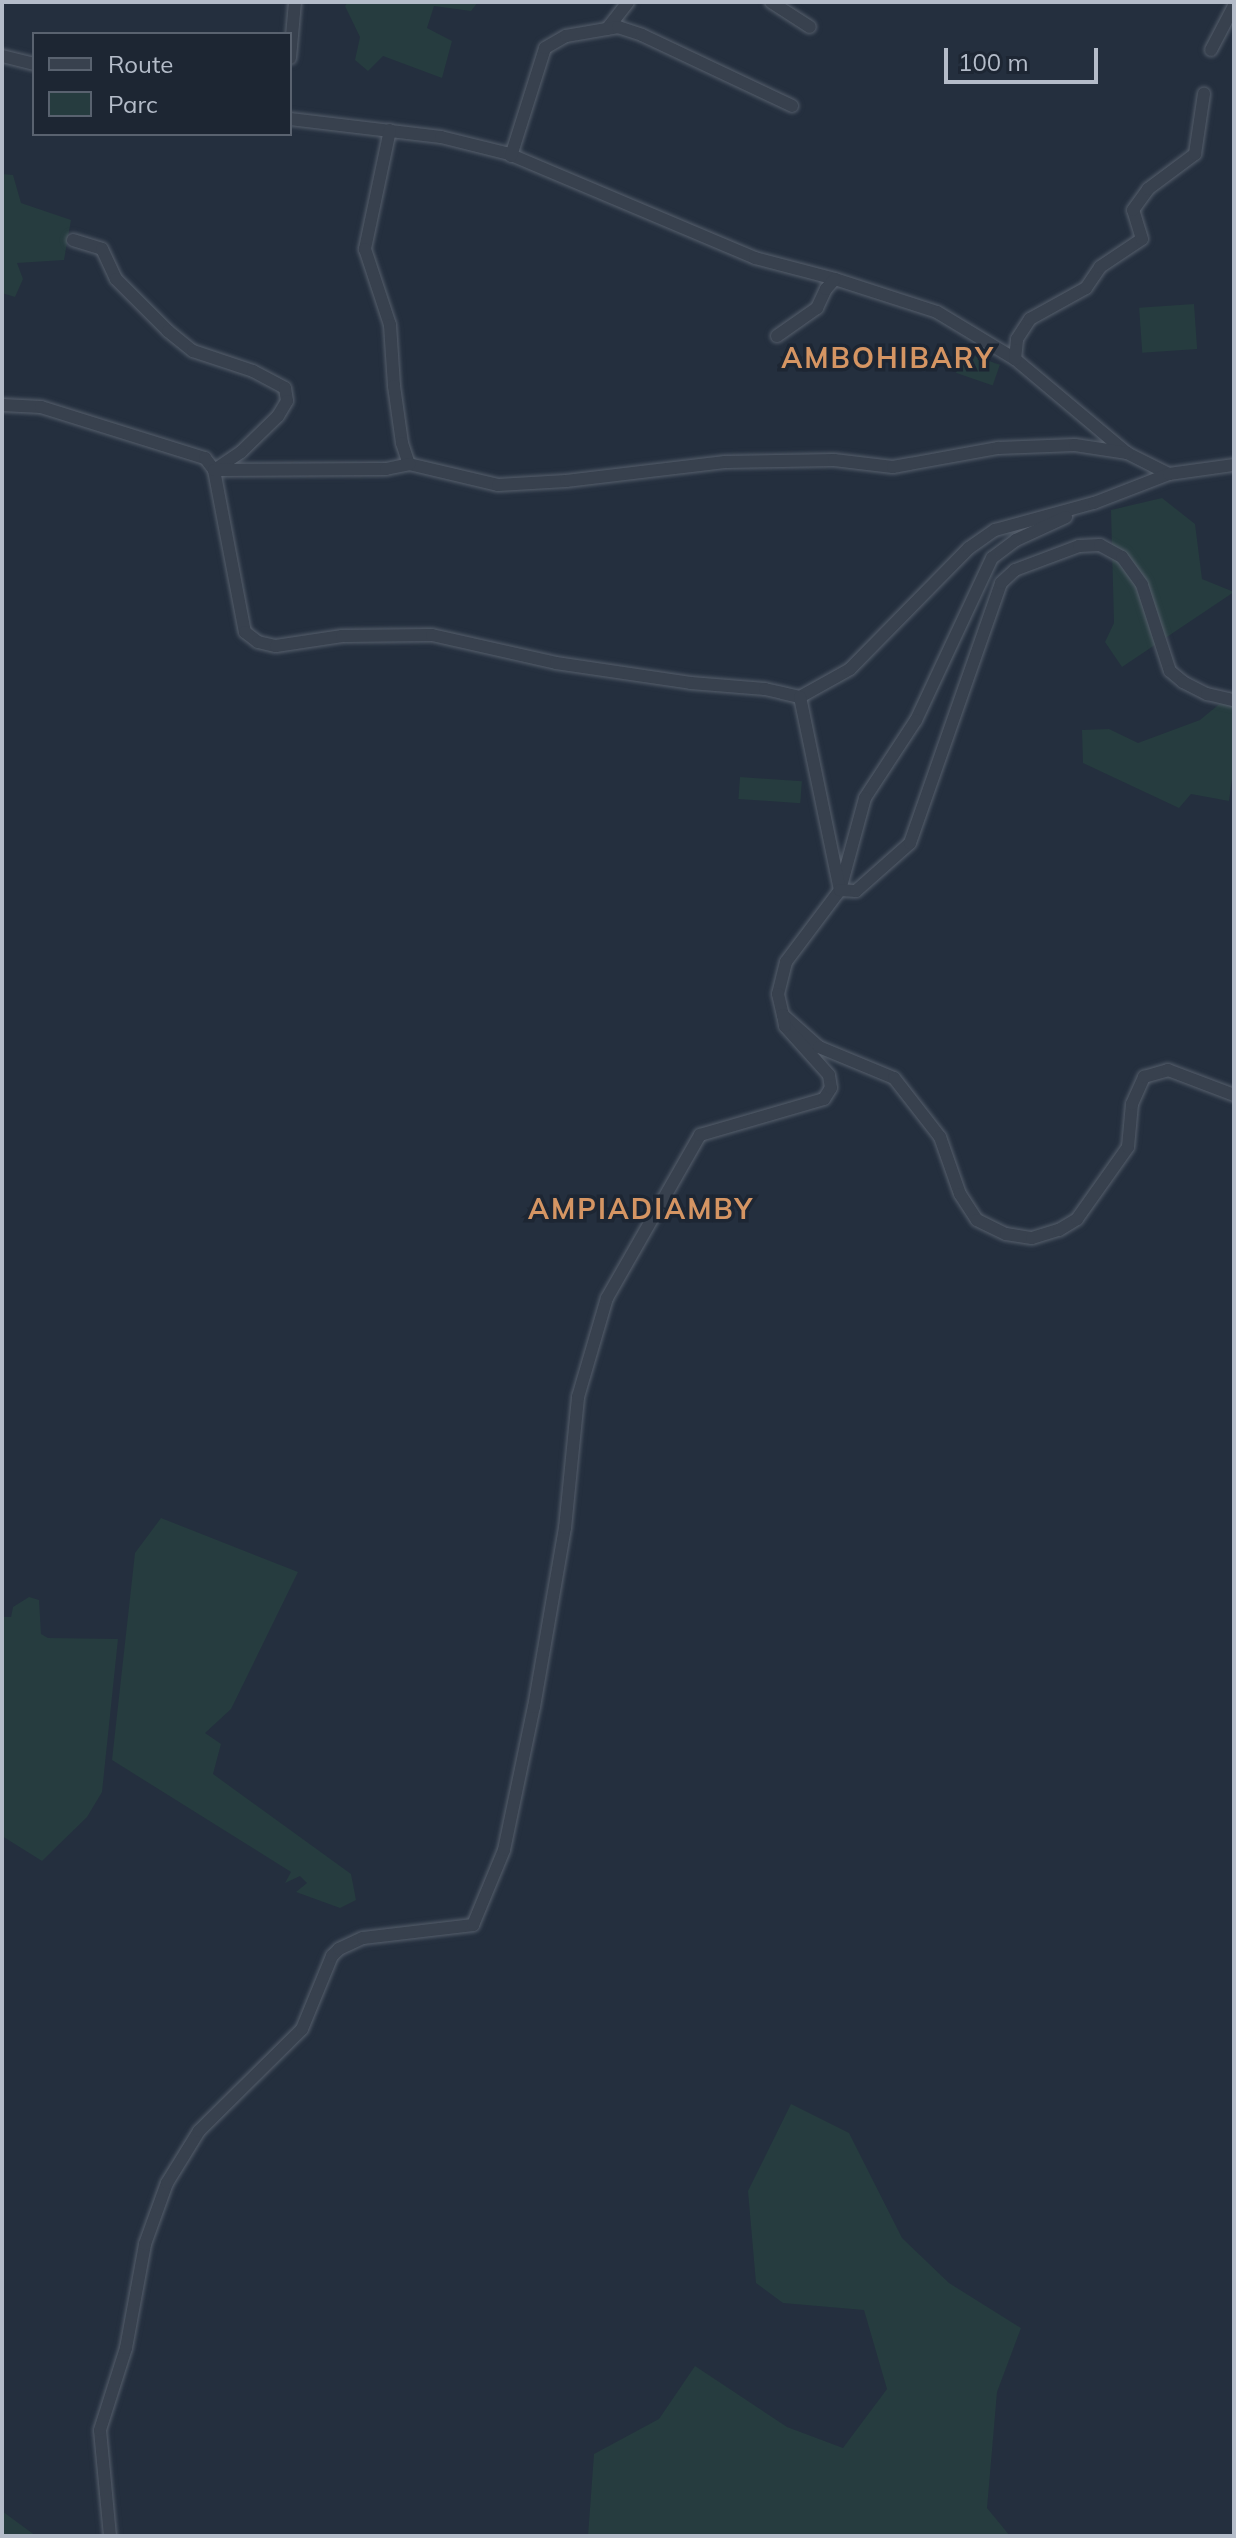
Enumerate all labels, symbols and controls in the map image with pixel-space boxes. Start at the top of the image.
legend [32,32,292,136]
scale bar [948,32,1102,82]
text: 100 m [958,47,1029,77]
text: Route [108,49,173,79]
text: Parc [108,89,158,119]
district label: AMBOHIBARY [781,341,995,375]
district label: AMPIADIAMBY [528,1192,754,1226]

